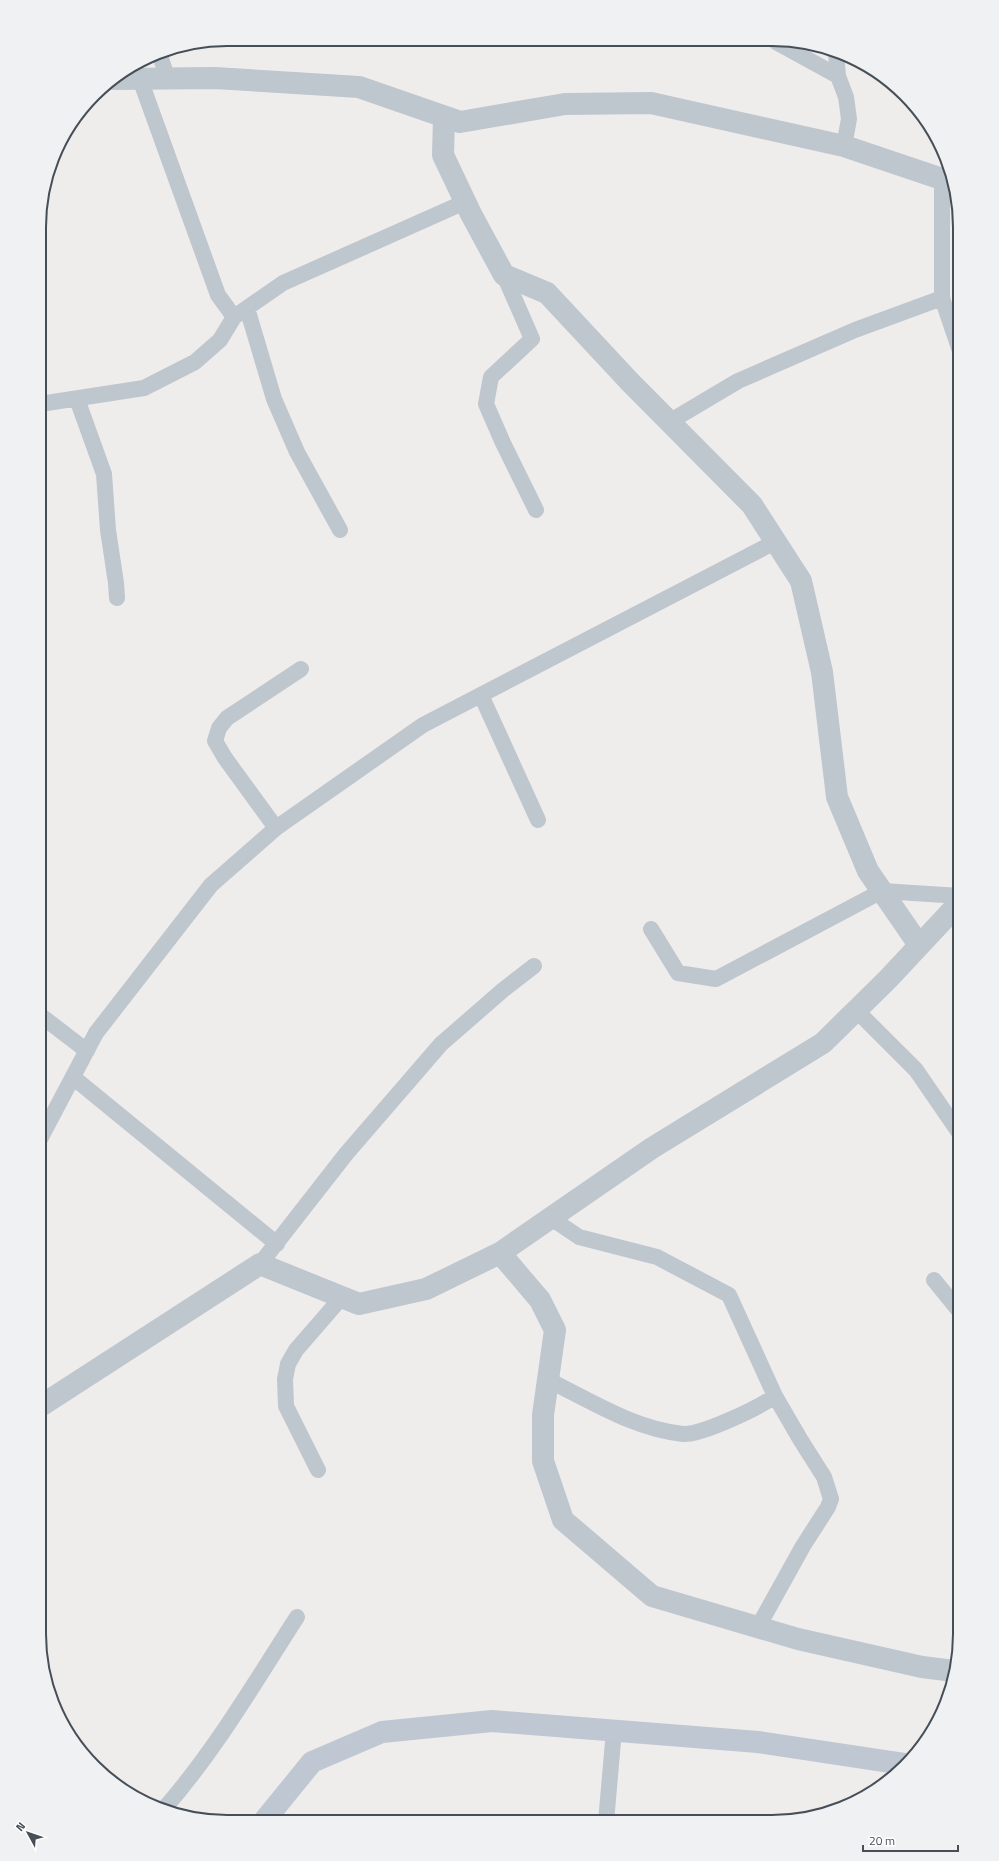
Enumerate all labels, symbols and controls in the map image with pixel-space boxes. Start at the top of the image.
north arrow [8,1813,48,1853]
text: N [12,1819,29,1835]
scale bar [863,1827,958,1853]
text: 20 m [869,1831,895,1850]

